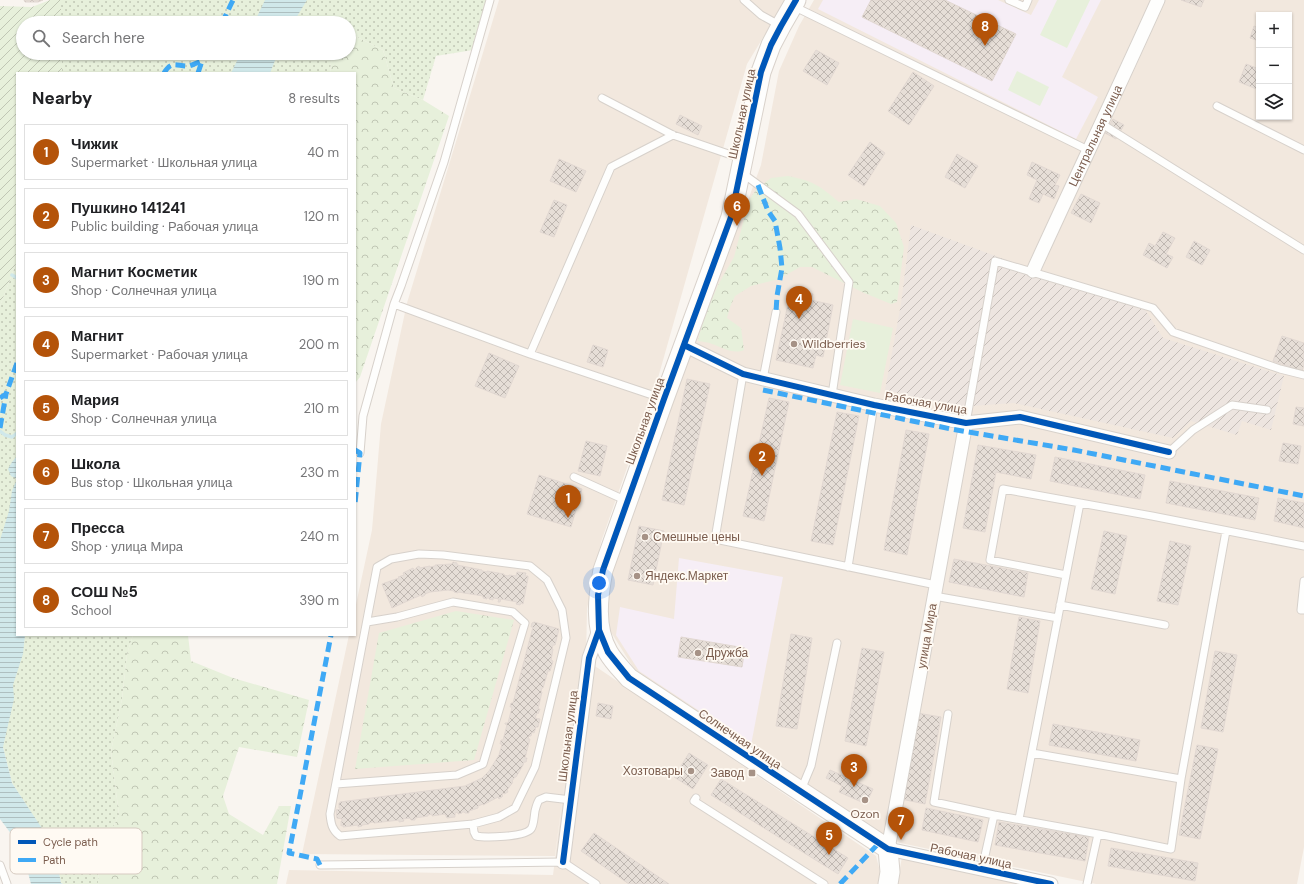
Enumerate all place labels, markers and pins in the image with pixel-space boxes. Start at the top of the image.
pin: 8 [972,13,998,46]
pin: 6 [724,193,750,226]
pin: 4 [786,286,812,319]
place label: Wildberries [802,336,866,352]
marker: Wildberries [789,339,799,349]
pin: 2 [749,443,775,476]
pin: 1 [555,485,581,518]
place label: Смешные цены [653,529,740,545]
marker: Смешные цены [640,532,650,542]
place label: Яндекс.Маркет [645,568,729,584]
marker: Яндекс.Маркет [632,571,642,581]
place label: Дружба [706,645,749,661]
marker: Дружба [693,648,703,658]
pin: 3 [841,754,867,787]
place label: Хозтовары [623,763,683,779]
place label: Завод [710,765,744,781]
marker: Хозтовары [686,766,696,776]
marker: Завод [747,768,757,778]
marker: Ozon [860,795,870,805]
place label: Ozon [851,806,880,822]
pin: 7 [888,807,914,840]
pin: 5 [816,822,842,855]

